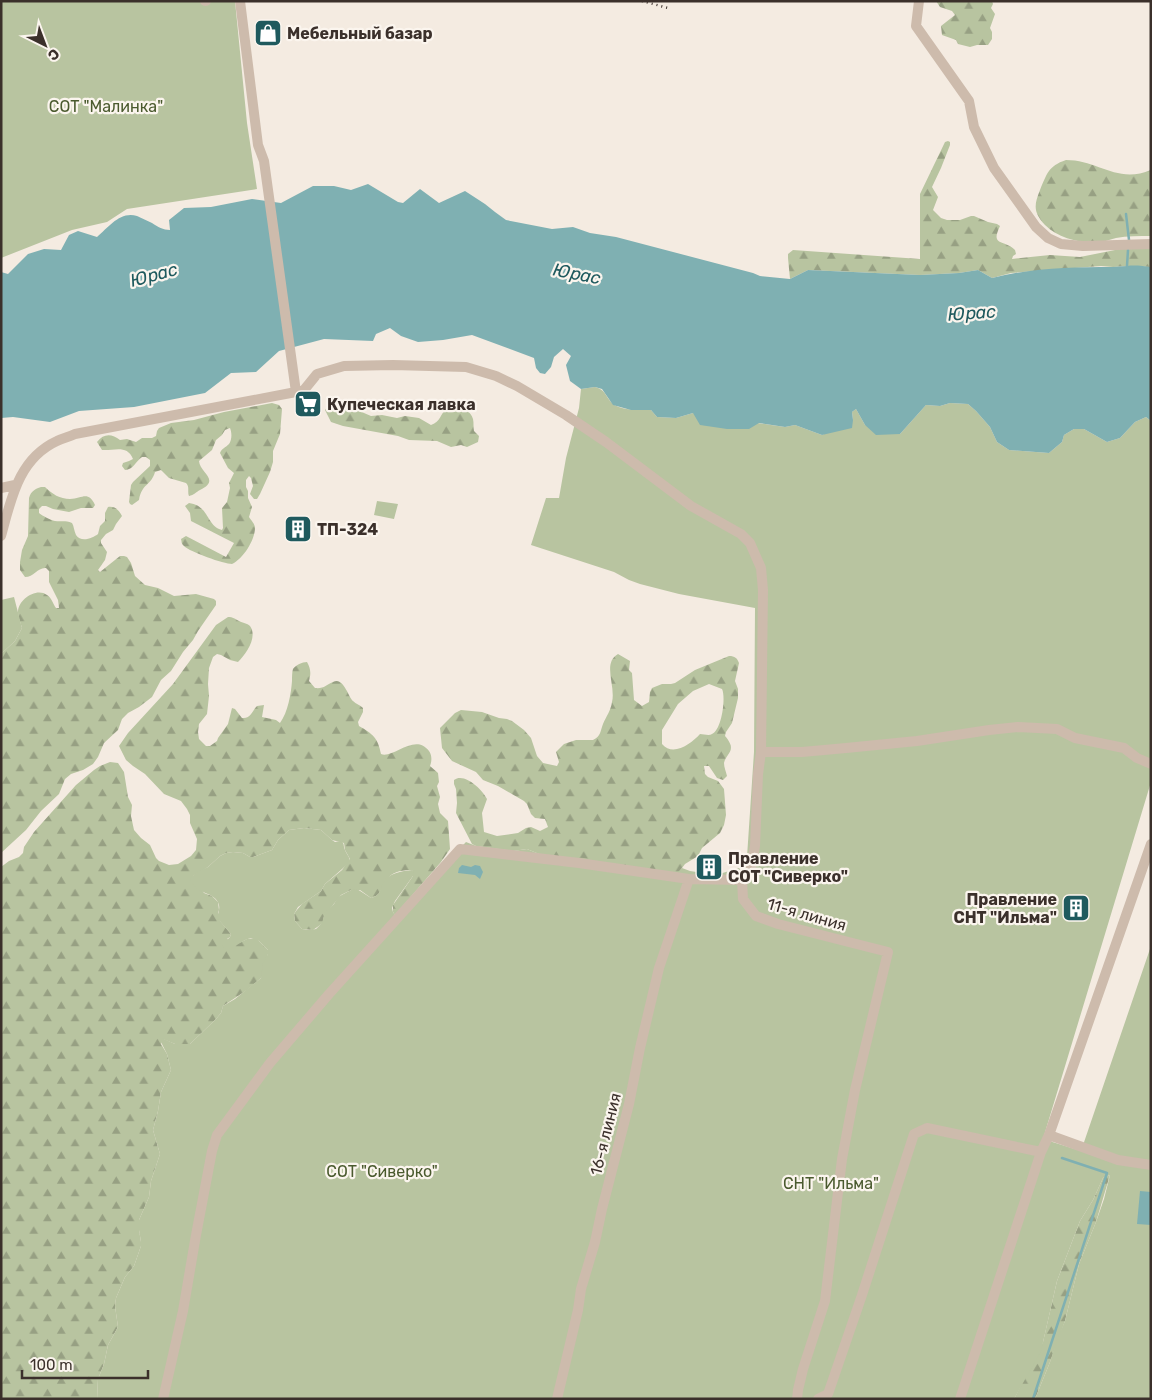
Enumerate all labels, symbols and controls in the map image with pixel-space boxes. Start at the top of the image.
shop icon: Мебельный базар [253,18,283,48]
north arrow [20,20,70,70]
place label: Мебельный базар [287,24,433,43]
text: С [44,45,63,64]
park label: СОТ "Малинка" [49,97,163,116]
water label: Юрас [128,258,180,292]
water label: Юрас [551,259,603,289]
water label: Юрас [947,300,997,326]
supermarket icon: Купеческая лавка [293,389,323,419]
place label: Купеческая лавка [327,395,476,414]
building icon: ТП-324 [283,514,313,544]
place label: ТП-324 [317,520,378,539]
place label: Правление СОТ "Сиверко" [728,849,848,886]
building icon: Правление СОТ "Сиверко" [694,852,724,882]
place label: Правление СНТ "Ильма" [953,890,1057,927]
building icon: Правление СНТ "Ильма" [1061,893,1091,923]
street label: 11-я линия [765,894,849,935]
street label: 16-я линия [586,1091,625,1177]
park label: СОТ "Сиверко" [326,1162,438,1181]
park label: СНТ "Ильма" [783,1174,879,1193]
scale bar [22,1348,149,1380]
text: 100 m [30,1356,72,1374]

